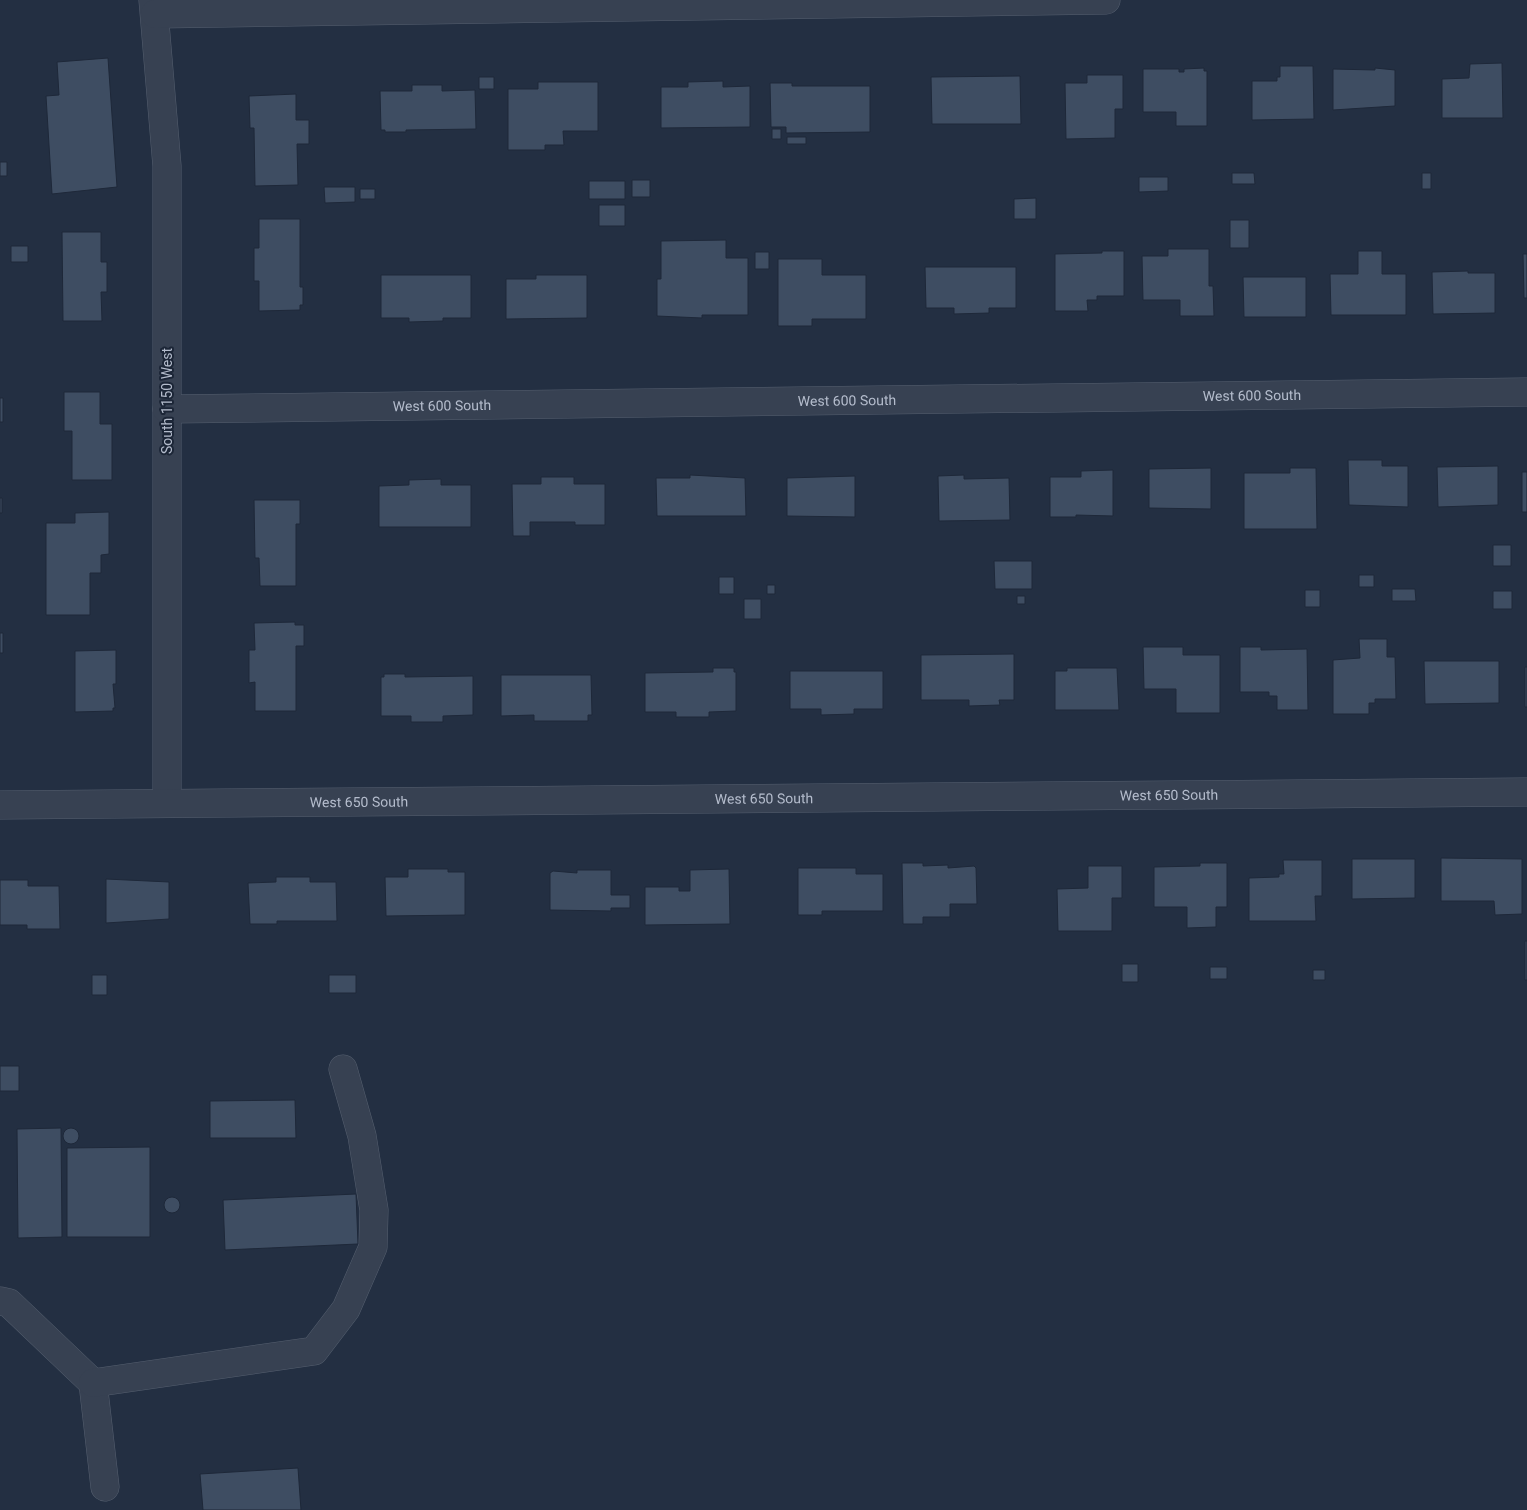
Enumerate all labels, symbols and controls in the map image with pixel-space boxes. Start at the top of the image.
street label: South 1150 West [159,348,175,454]
street label: West 600 South [1203,387,1301,404]
street label: West 600 South [798,392,896,409]
street label: West 600 South [393,397,491,414]
street label: West 650 South [1120,787,1218,803]
street label: West 650 South [715,790,813,807]
street label: West 650 South [310,794,408,810]

